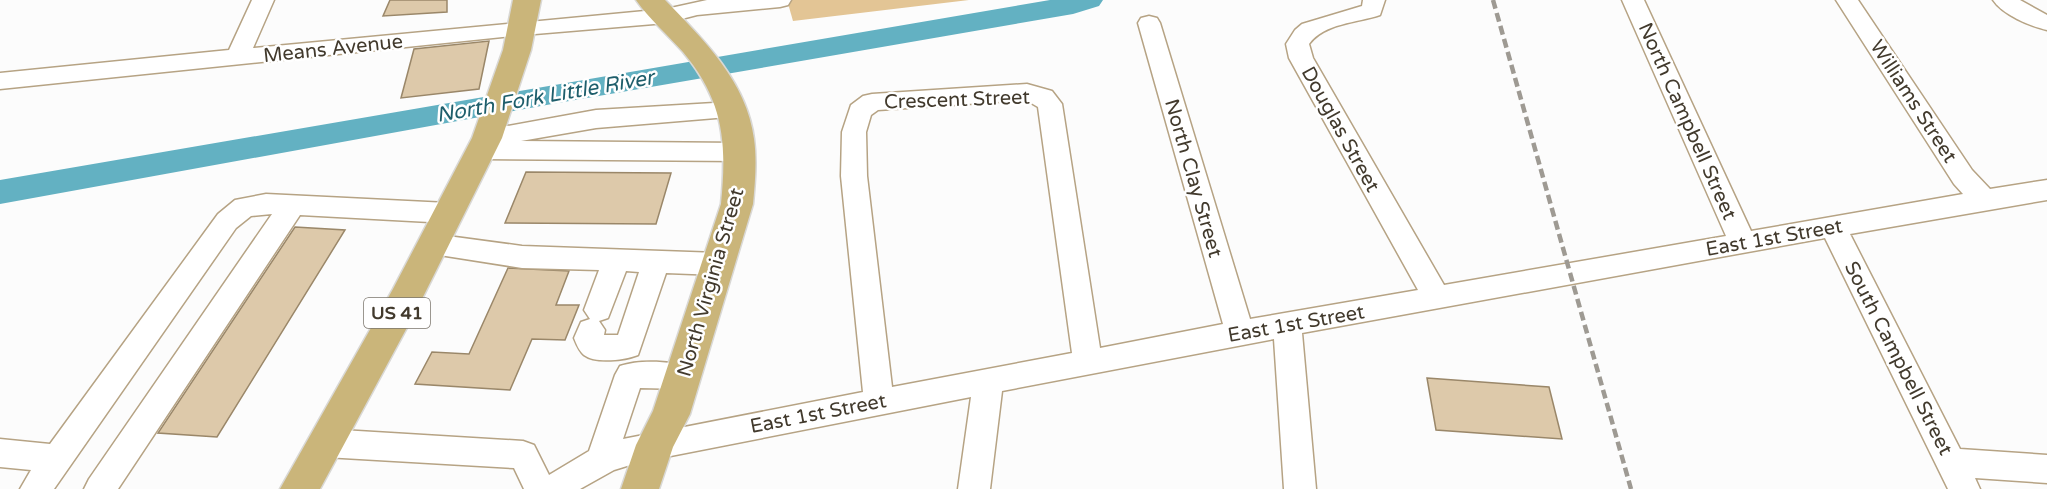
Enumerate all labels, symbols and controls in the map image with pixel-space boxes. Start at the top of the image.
street label: North Campbell Street [1633,19,1742,224]
street label: Means Avenue [262,30,404,68]
street label: Williams Street [1865,36,1962,168]
street label: Douglas Street [1296,63,1385,197]
water label: North Fork Little River [434,65,659,128]
street label: Crescent Street [884,85,1031,115]
street label: North Clay Street [1159,96,1227,261]
street label: North Virginia Street [673,185,749,379]
street label: East 1st Street [1704,214,1845,262]
street label: South Campbell Street [1839,258,1958,460]
road number: US 41 [364,298,430,328]
street label: East 1st Street [1226,300,1367,348]
street label: East 1st Street [748,389,889,439]

